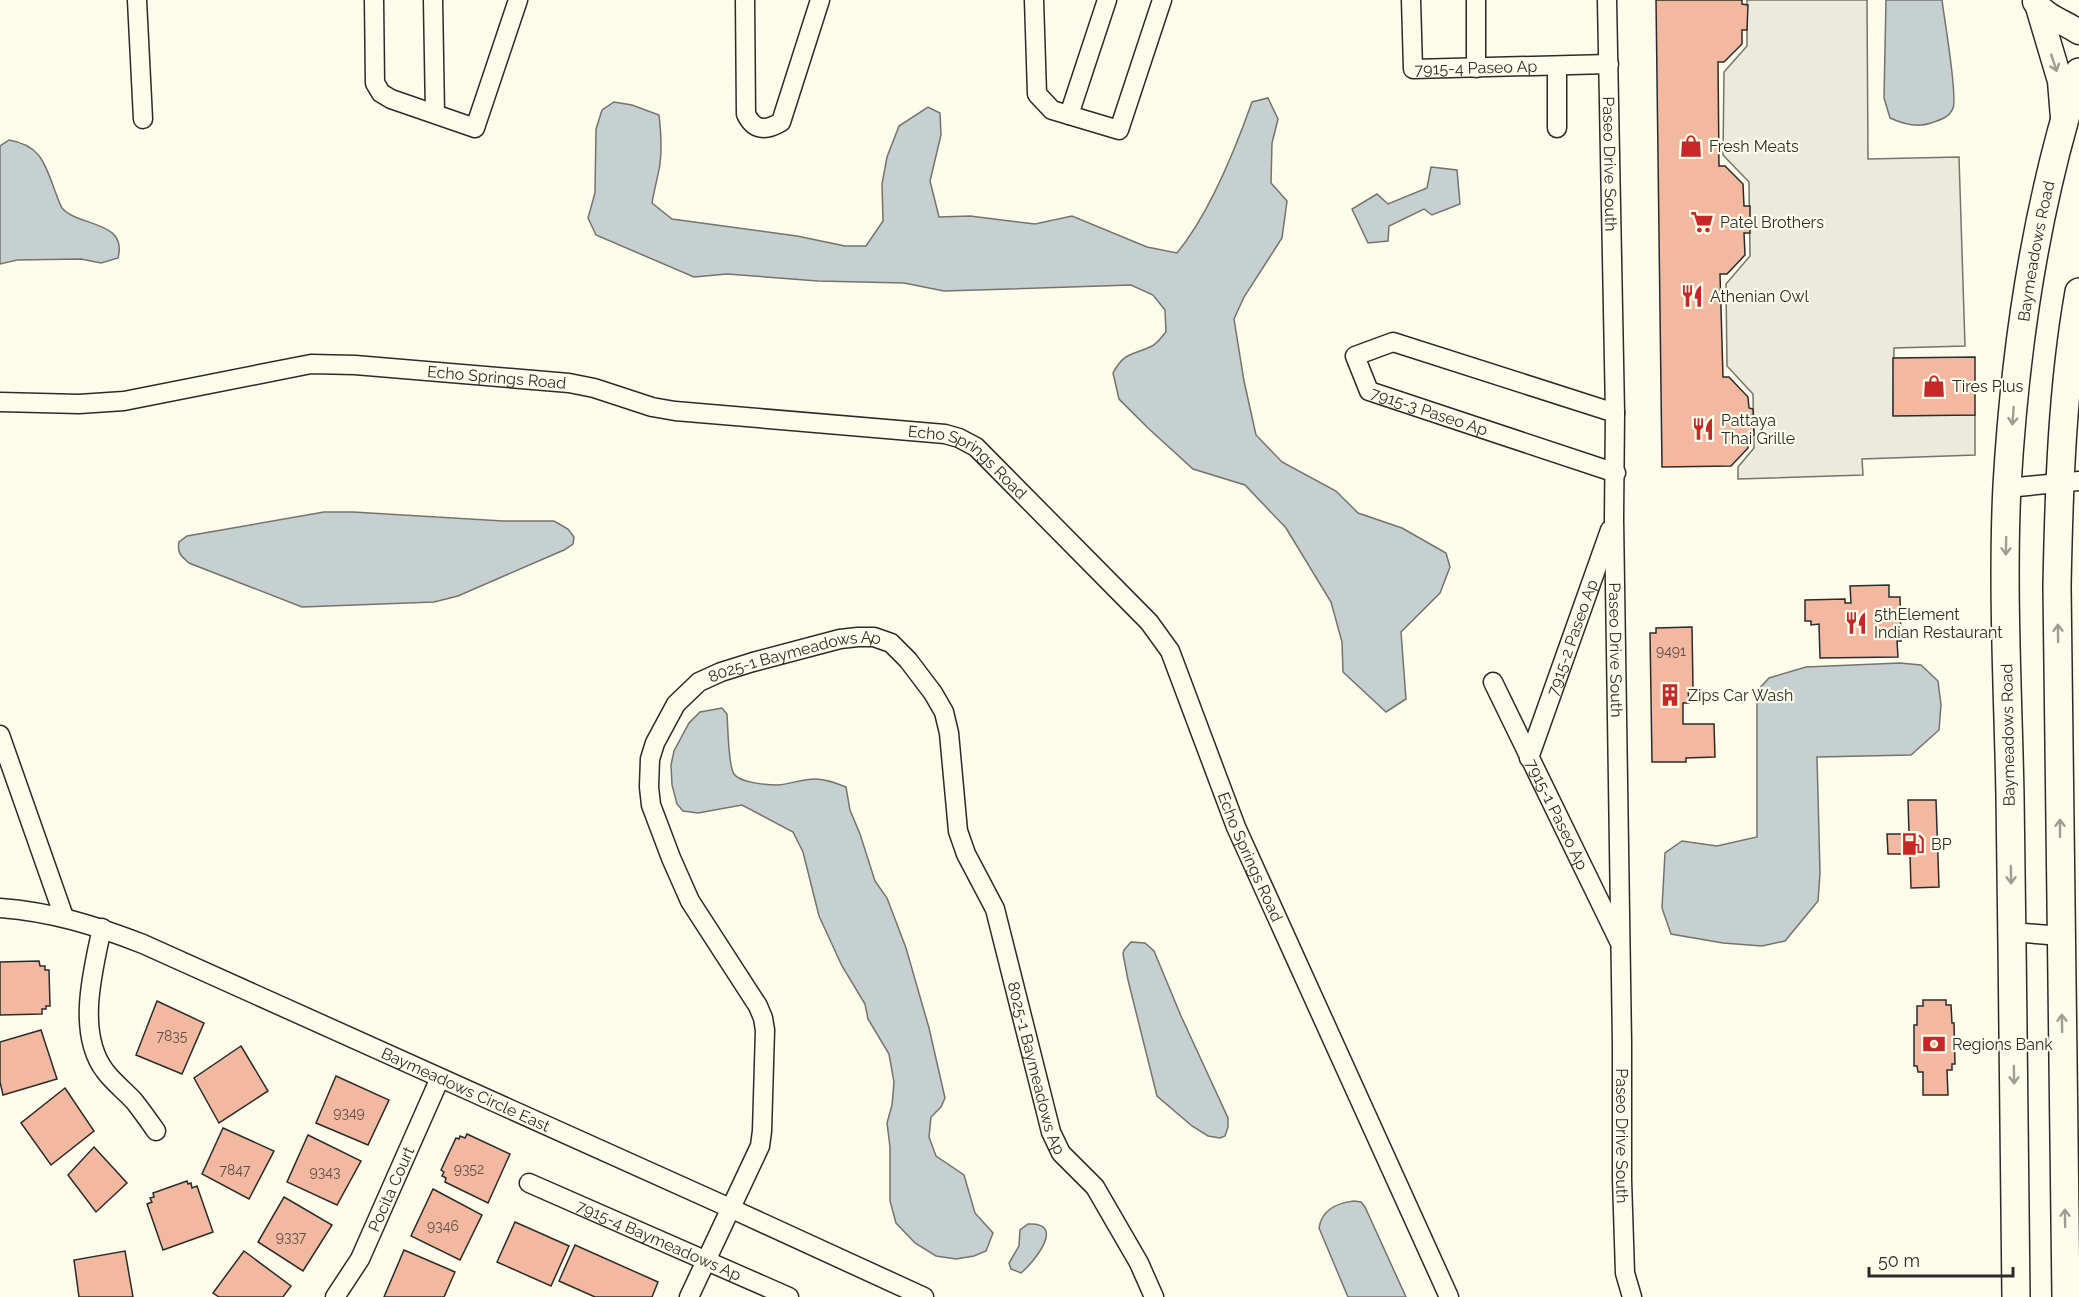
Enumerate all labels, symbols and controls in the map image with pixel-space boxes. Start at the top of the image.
one-way arrow [2049,53,2060,72]
street label: 7915-4 Paseo Ap [1414,56,1538,78]
street label: Paseo Drive South [1599,96,1621,232]
shop icon: Fresh Meats [1678,133,1704,159]
place label: Fresh Meats [1709,137,1799,156]
street label: Baymeadows Road [2014,179,2058,323]
supermarket icon: Patel Brothers [1689,209,1715,235]
place label: Patel Brothers [1720,213,1824,232]
restaurant icon: Athenian Owl [1679,283,1705,309]
place label: Athenian Owl [1710,287,1810,306]
street label: Echo Springs Road [426,362,567,392]
shop icon: Tires Plus [1921,373,1947,399]
place label: Tires Plus [1952,377,2024,396]
street label: 7915-3 Paseo Ap [1369,383,1490,439]
one-way arrow [2007,406,2018,426]
place label: Pattaya Thai Grille [1721,411,1795,448]
restaurant icon: Pattaya Thai Grille [1690,416,1716,442]
street label: Echo Springs Road [907,421,1031,502]
one-way arrow [2000,536,2012,556]
street label: 7915-2 Paseo Ap [1542,577,1601,698]
street label: Paseo Drive South [1605,582,1627,718]
place label: 5thElement Indian Restaurant [1874,605,2003,642]
restaurant icon: 5thElement Indian Restaurant [1843,610,1869,636]
one-way arrow [2052,623,2063,643]
street label: 8025-1 Baymeadows Ap [705,627,884,686]
house number: 9491 [1656,643,1686,659]
street label: Baymeadows Road [1997,663,2019,807]
building icon: Zips Car Wash [1657,682,1683,708]
place label: Zips Car Wash [1688,686,1793,705]
street label: 7915-1 Paseo Ap [1522,756,1592,873]
street label: Echo Springs Road [1214,789,1287,925]
one-way arrow [2054,818,2066,838]
fuel station icon: BP [1900,831,1926,857]
place label: BP [1931,835,1952,854]
one-way arrow [2005,865,2017,884]
street label: 8025-1 Baymeadows Ap [1004,979,1070,1158]
one-way arrow [2056,1013,2068,1033]
house number: 7835 [157,1028,188,1044]
bank icon: Regions Bank [1921,1031,1947,1057]
place label: Regions Bank [1952,1035,2053,1054]
street label: Baymeadows Circle East [379,1043,554,1136]
one-way arrow [2008,1064,2020,1084]
street label: Paseo Drive South [1612,1068,1632,1204]
house number: 9349 [333,1105,365,1121]
street label: Pocita Court [364,1143,418,1234]
house number: 9352 [454,1161,484,1177]
house number: 7847 [220,1162,251,1178]
house number: 9343 [310,1164,340,1180]
street label: 7915-4 Baymeadows Ap [574,1196,744,1284]
one-way arrow [2059,1208,2071,1228]
house number: 9346 [427,1218,459,1234]
house number: 9337 [276,1229,307,1245]
scale bar [1869,1240,2013,1278]
text: 50 m [1878,1250,1920,1271]

